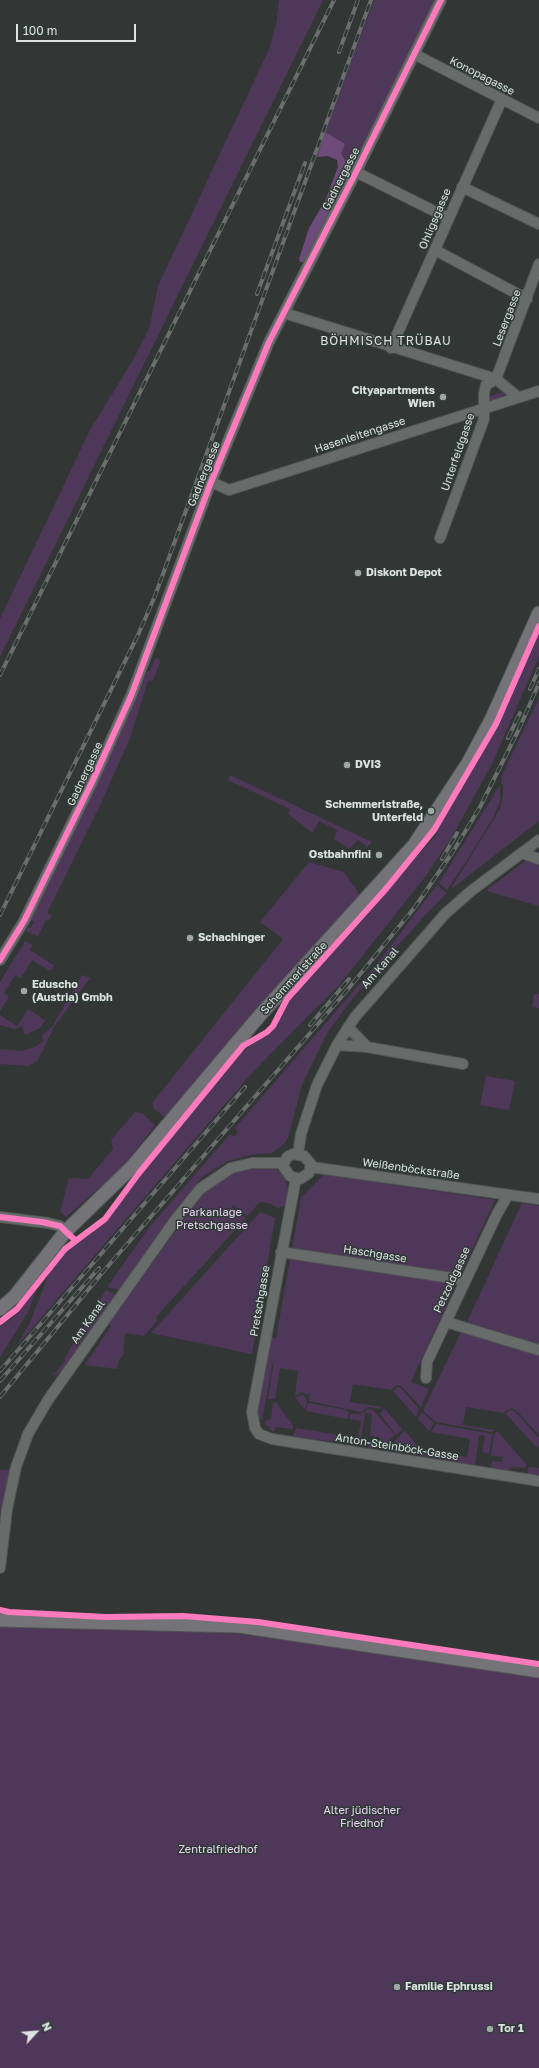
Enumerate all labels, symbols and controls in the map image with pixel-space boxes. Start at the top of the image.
scale bar [18,16,138,42]
text: 100 m [23,23,57,38]
street label: Konopagasse [447,54,517,98]
street label: Gadnergasse [319,145,363,213]
street label: Ohligsgasse [416,187,454,251]
street label: Lesergasse [490,288,524,348]
district label: BÖHMISCH TRÜBAU [320,334,452,348]
place label: Cityapartments Wien [352,384,435,410]
marker: Cityapartments Wien [438,392,448,402]
street label: Unterfeldgasse [439,411,477,493]
street label: Hasenleitengasse [313,414,407,456]
street label: Gadnergasse [185,440,223,508]
place label: Diskont Depot [366,566,442,580]
marker: Diskont Depot [353,568,363,578]
street label: Gadnergasse [64,740,106,808]
place label: DVI3 [355,758,381,772]
marker: DVI3 [342,760,352,770]
place label: Schemmerlstraße, Unterfeld [325,798,423,824]
marker: Schemmerlstraße, Unterfeld [426,806,436,816]
place label: Ostbahnfini [309,848,371,862]
marker: Ostbahnfini [374,850,384,860]
place label: Schachinger [198,931,265,945]
marker: Schachinger [185,933,195,943]
street label: Schemmerlstraße [258,939,330,1017]
street label: Am Kanal [359,945,401,991]
place label: Eduscho (Austria) Gmbh [32,978,113,1004]
marker: Eduscho (Austria) Gmbh [19,986,29,996]
street label: Weißenböckstraße [362,1156,460,1182]
park label: Parkanlage Pretschgasse [176,1206,248,1232]
street label: Haschgasse [342,1242,408,1266]
street label: Petzoldgasse [431,1245,473,1315]
street label: Pretschgasse [247,1265,273,1337]
street label: Am Kanal [68,1298,108,1346]
street label: Anton-Steinböck-Gasse [334,1431,460,1463]
park label: Alter jüdischer Friedhof [324,1804,400,1830]
park label: Zentralfriedhof [178,1843,258,1857]
place label: Familie Ephrussi [405,1980,493,1994]
marker: Familie Ephrussi [392,1982,402,1992]
north arrow [16,2012,56,2052]
text: N [40,2020,55,2033]
place label: Tor 1 [498,2022,524,2036]
marker: Tor 1 [485,2024,495,2034]

